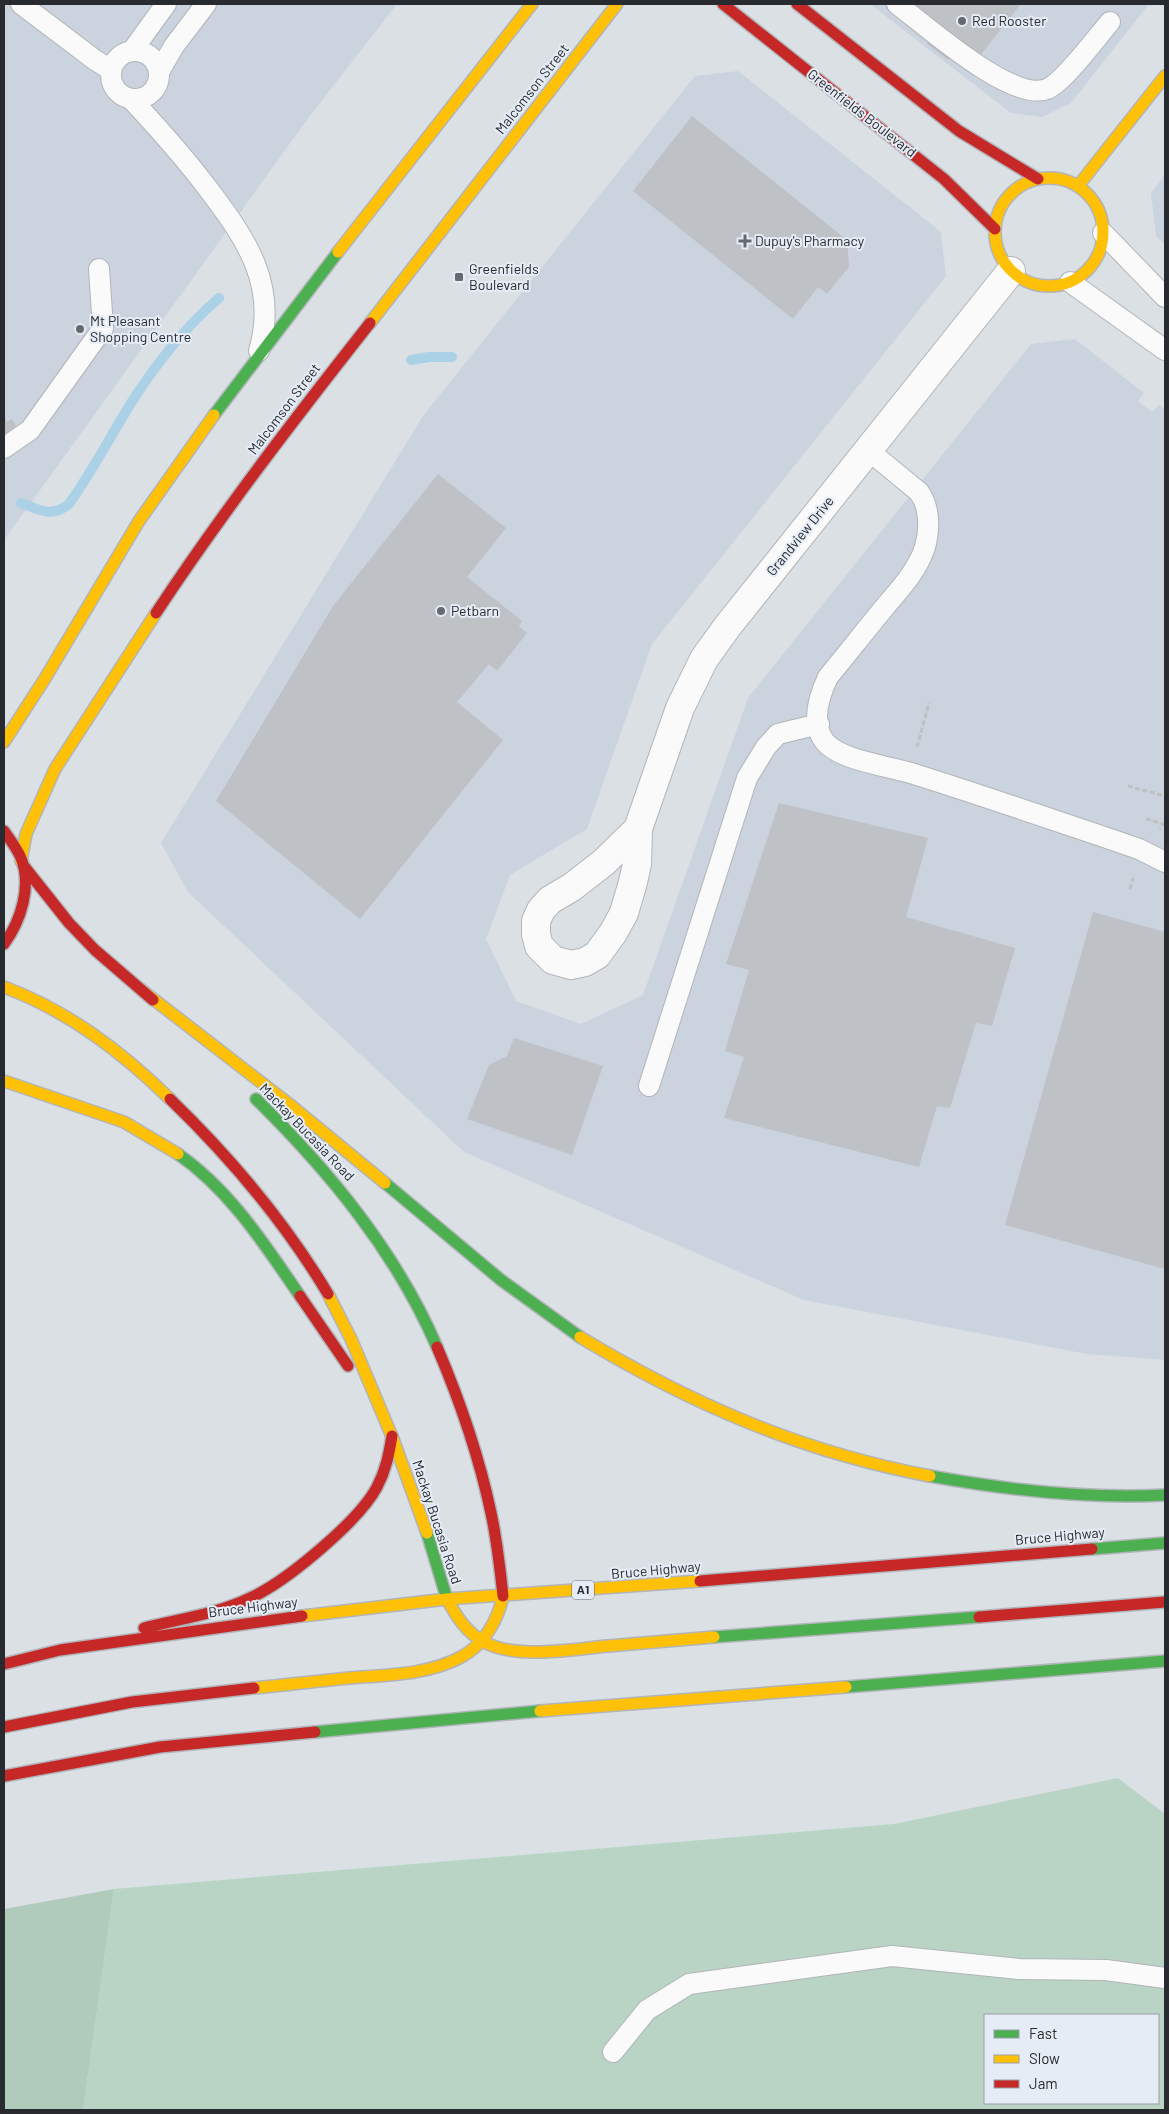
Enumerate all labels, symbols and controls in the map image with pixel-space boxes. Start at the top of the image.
place label: Red Rooster [972,12,1046,29]
marker: Red Rooster [956,15,968,27]
street label: Malcomson Street [491,40,572,137]
street label: Greenfields Boulevard [805,65,920,160]
place label: Dupuy's Pharmacy [755,232,865,249]
marker: Dupuy's Pharmacy [739,235,751,247]
place label: Greenfields Boulevard [469,260,539,293]
marker: Greenfields Boulevard [453,271,465,283]
place label: Mt Pleasant Shopping Centre [90,312,191,345]
marker: Mt Pleasant Shopping Centre [74,323,86,335]
street label: Malcomson Street [244,360,323,458]
street label: Grandview Drive [762,492,837,579]
place label: Petbarn [451,602,499,619]
marker: Petbarn [435,605,447,617]
street label: Mackay Bucasia Road [256,1079,358,1184]
street label: Mackay Bucasia Road [409,1458,466,1586]
street label: Bruce Highway [1014,1523,1106,1548]
street label: Bruce Highway [610,1557,702,1582]
road number: A1 [572,1580,594,1600]
street label: Bruce Highway [207,1593,299,1620]
legend [984,2014,1159,2104]
text: Fast [1029,2024,1057,2042]
text: Slow [1029,2049,1060,2067]
text: Jam [1029,2074,1058,2092]

